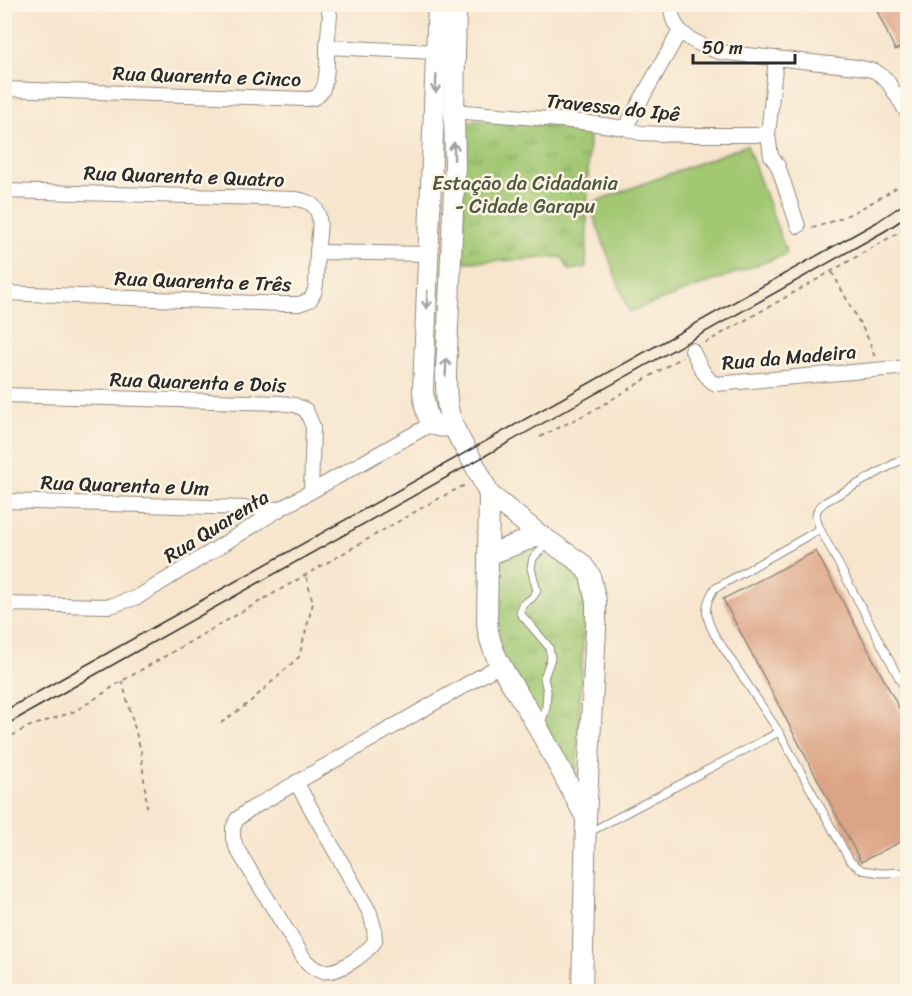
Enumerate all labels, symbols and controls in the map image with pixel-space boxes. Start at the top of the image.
scale bar [693,27,795,65]
text: 50 m [702,32,743,64]
street label: Rua Quarenta e Cinco [112,56,302,97]
one-way arrow [430,73,441,93]
street label: Travessa do Ipê [544,83,682,132]
one-way arrow [448,142,460,162]
street label: Rua Quarenta e Quatro [83,156,285,197]
park label: Estação da Cidadania - Cidade Garapu [432,166,619,224]
street label: Rua Quarenta e Três [114,261,293,302]
one-way arrow [421,289,432,309]
street label: Rua da Madeira [720,334,858,381]
one-way arrow [441,357,452,377]
street label: Rua Quarenta e Dois [109,362,288,403]
street label: Rua Quarenta e Um [40,465,210,506]
street label: Rua Quarenta [156,480,276,573]

